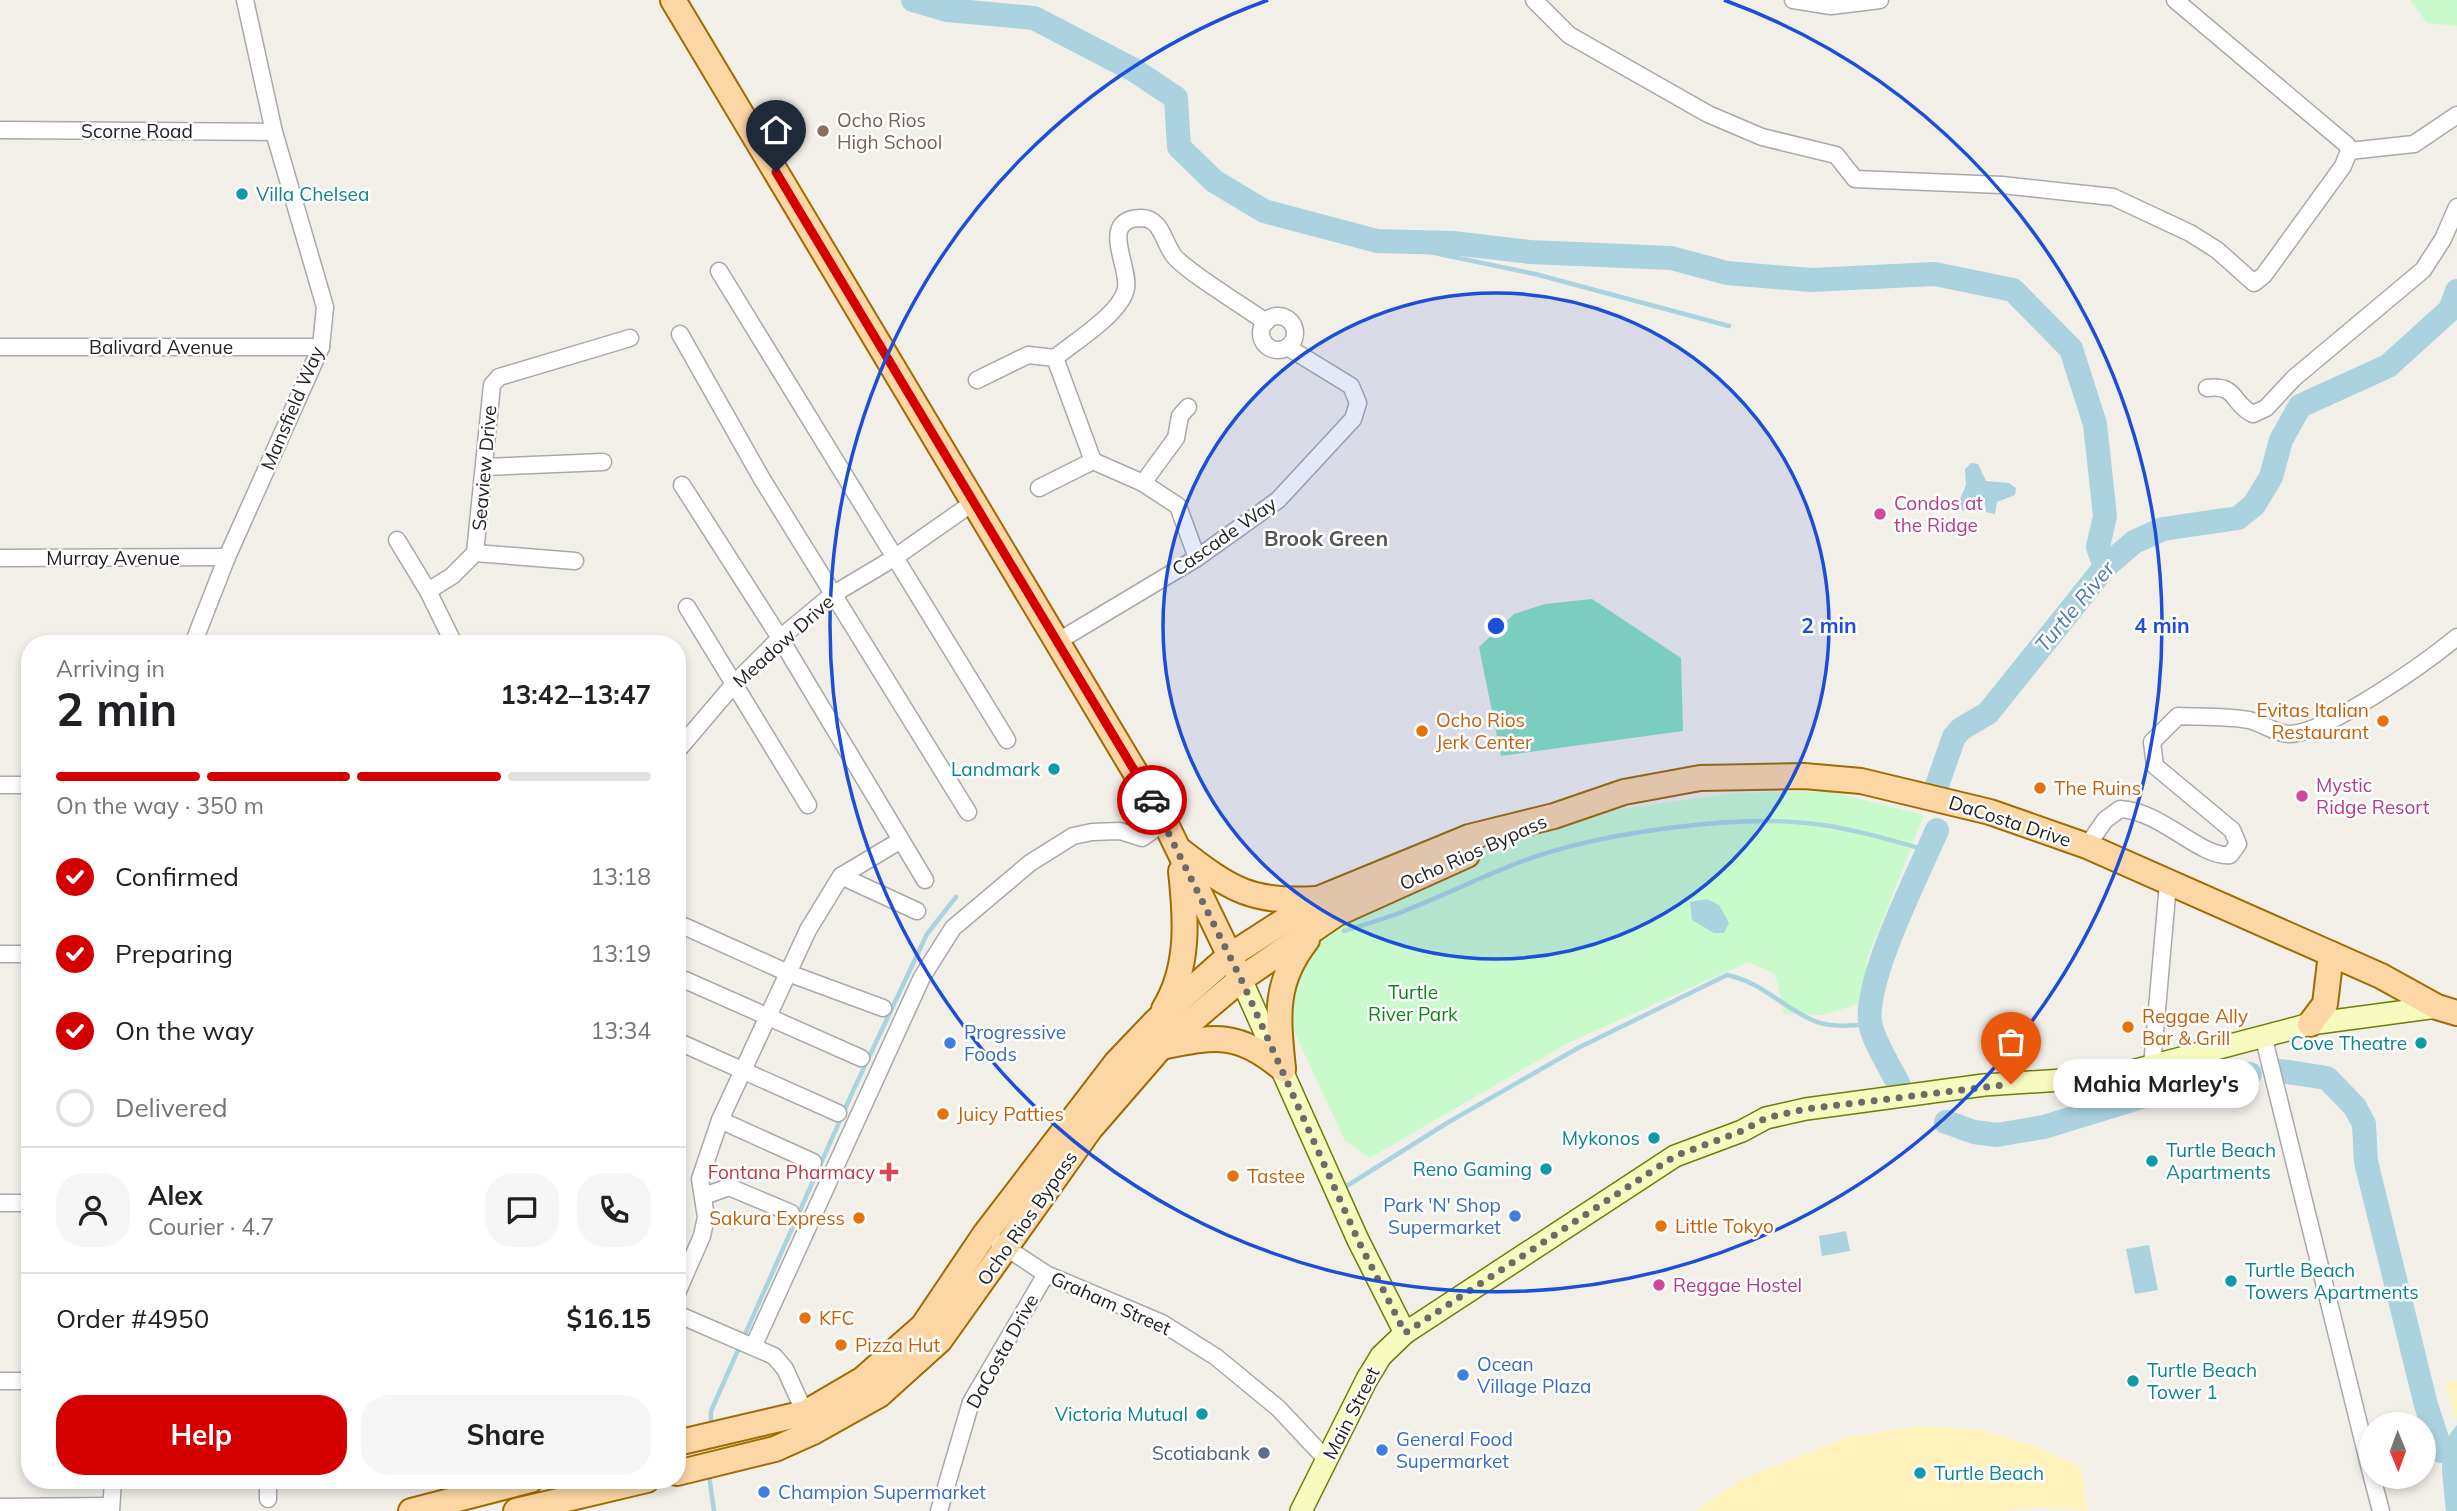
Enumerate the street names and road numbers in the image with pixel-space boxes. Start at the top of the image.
street label: Scorne Road [81,119,193,143]
street label: Balivard Avenue [89,335,233,359]
street label: Mansfield Way [255,343,329,473]
street label: Seaview Drive [467,404,501,532]
street label: Cascade Way [1167,491,1281,581]
street label: Murray Avenue [46,546,180,570]
street label: Meadow Drive [728,589,838,693]
street label: DaCosta Drive [1946,790,2074,852]
street label: Ocho Rios Bypass [1396,809,1550,895]
street label: Ocho Rios Bypass [972,1146,1082,1290]
street label: Graham Street [1047,1266,1175,1340]
street label: DaCosta Drive [961,1290,1043,1412]
street label: Main Street [1317,1362,1385,1463]

